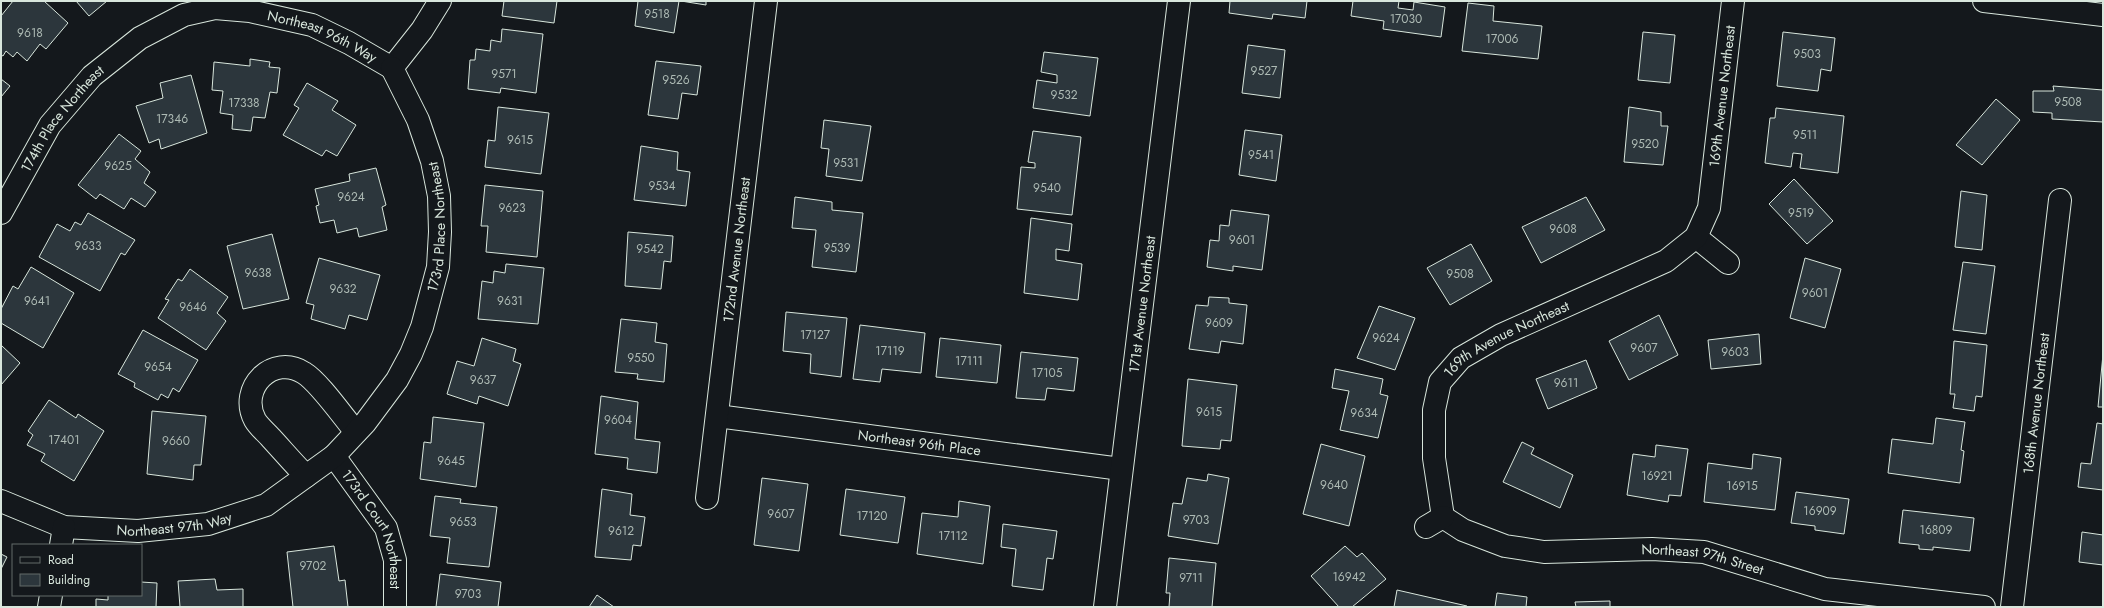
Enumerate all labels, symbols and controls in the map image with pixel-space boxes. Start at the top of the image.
street label: Northeast 96th Way [265,5,382,68]
house number: 9518 [644,5,670,23]
house number: 17030 [1390,10,1422,28]
house number: 9618 [17,24,43,42]
street label: 169th Avenue Northeast [1704,24,1740,168]
house number: 17006 [1485,30,1519,48]
house number: 9503 [1793,45,1821,63]
street label: 174th Place Northeast [16,60,109,176]
house number: 9527 [1251,62,1278,80]
house number: 9571 [491,65,517,83]
house number: 9526 [662,71,690,89]
house number: 9532 [1050,86,1078,104]
house number: 9508 [2054,93,2082,111]
house number: 17338 [228,94,260,112]
house number: 17346 [156,110,188,128]
house number: 9511 [1793,126,1817,144]
house number: 9615 [507,131,533,149]
house number: 9520 [1631,135,1659,153]
house number: 9541 [1248,146,1274,164]
house number: 9531 [833,154,859,172]
house number: 9625 [104,157,132,175]
street label: 173rd Place Northeast [422,160,450,294]
street label: 172nd Avenue Northeast [718,175,755,323]
house number: 9534 [648,177,676,195]
house number: 9540 [1033,179,1061,197]
house number: 9624 [337,188,365,206]
house number: 9623 [498,199,526,217]
house number: 9519 [1788,204,1814,222]
house number: 9608 [1549,220,1577,238]
house number: 9601 [1229,231,1255,249]
street label: 171st Avenue Northeast [1124,234,1160,374]
house number: 9633 [75,237,102,255]
house number: 9539 [823,239,851,257]
house number: 9542 [636,240,664,258]
house number: 9638 [245,264,271,282]
house number: 9508 [1446,265,1474,283]
house number: 9632 [329,280,357,298]
house number: 9601 [1802,284,1828,302]
house number: 9641 [24,292,50,310]
house number: 9631 [497,292,523,310]
street label: 169th Avenue Northeast [1439,295,1573,381]
house number: 9646 [179,298,207,316]
house number: 9609 [1205,314,1233,332]
house number: 17127 [800,326,831,344]
house number: 9624 [1372,329,1400,347]
street label: 168th Avenue Northeast [2018,331,2054,475]
house number: 9607 [1630,339,1658,357]
house number: 17119 [875,342,905,360]
house number: 9603 [1721,343,1749,361]
house number: 9550 [627,349,655,367]
house number: 17111 [955,352,983,370]
house number: 9654 [144,358,172,376]
house number: 17105 [1031,364,1063,382]
house number: 9637 [470,371,497,389]
house number: 9611 [1554,374,1578,392]
house number: 9615 [1196,403,1222,421]
house number: 9634 [1350,404,1378,422]
house number: 9604 [604,411,632,429]
street label: Northeast 96th Place [857,425,982,461]
house number: 17401 [48,431,80,449]
house number: 9660 [162,432,190,450]
house number: 9645 [437,452,465,470]
street label: 173rd Court Northeast [337,465,405,590]
house number: 16921 [1641,467,1673,485]
house number: 9640 [1320,476,1348,494]
house number: 16915 [1726,477,1758,495]
house number: 16909 [1803,502,1837,520]
house number: 9607 [767,505,795,523]
street label: Northeast 97th Way [116,507,235,541]
house number: 17120 [856,507,888,525]
house number: 9703 [1183,511,1210,529]
house number: 9653 [449,513,477,531]
house number: 16809 [1920,521,1953,539]
house number: 9612 [608,522,634,540]
house number: 17112 [938,527,968,545]
street label: Northeast 97th Street [1641,539,1767,580]
legend [12,544,142,596]
text: Road [48,551,74,569]
house number: 9702 [300,557,327,575]
house number: 16942 [1332,568,1366,586]
house number: 9711 [1179,569,1203,587]
text: Building [48,571,90,589]
house number: 9703 [455,585,482,603]

